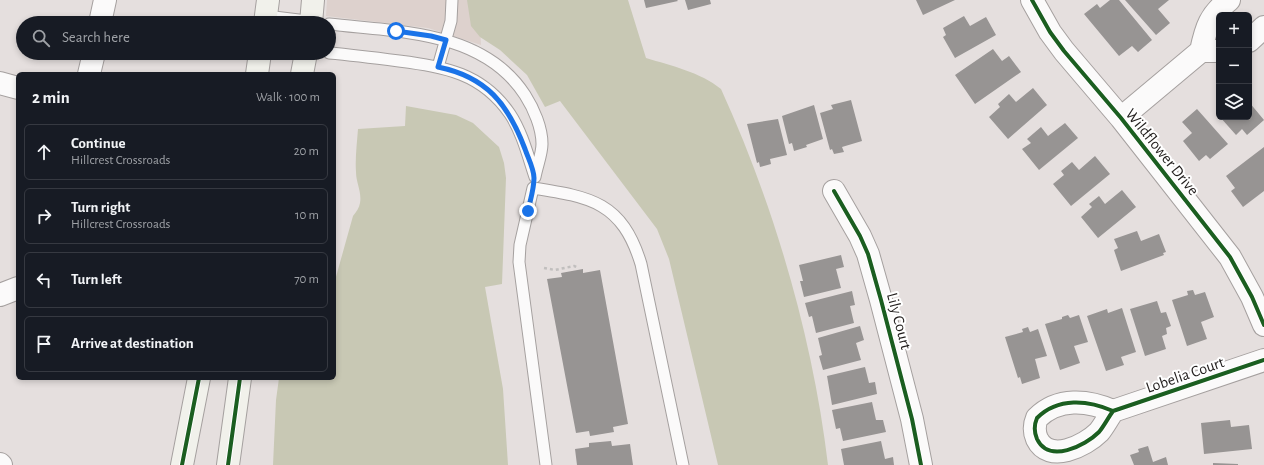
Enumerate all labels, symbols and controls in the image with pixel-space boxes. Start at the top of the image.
map controls [1216,12,1252,120]
button: + [1216,12,1252,48]
search box [16,16,336,60]
route start [387,22,405,40]
icon: search [30,27,52,49]
text: Search here [62,30,130,45]
button: − [1216,48,1252,84]
button: layers [1216,84,1252,120]
text: 2 min [32,89,70,106]
text: Walk · 100 m [256,91,320,104]
street label: Wildflower Drive [1122,106,1202,198]
text: Continue [71,136,126,151]
icon: ahead [33,141,55,163]
text: 20 m [294,145,319,158]
text: Hillcrest Crossroads [71,154,170,167]
text: Turn right [71,200,130,215]
route end [519,202,537,220]
icon: right [33,205,55,227]
text: 10 m [295,209,319,222]
text: Hillcrest Crossroads [71,218,170,231]
icon: left [33,269,55,291]
text: Turn left [71,272,122,287]
text: 70 m [294,273,319,286]
street label: Lily Court [883,291,914,351]
icon: arrive [33,333,55,355]
text: Arrive at destination [71,336,194,351]
street label: Lobelia Court [1144,354,1226,396]

